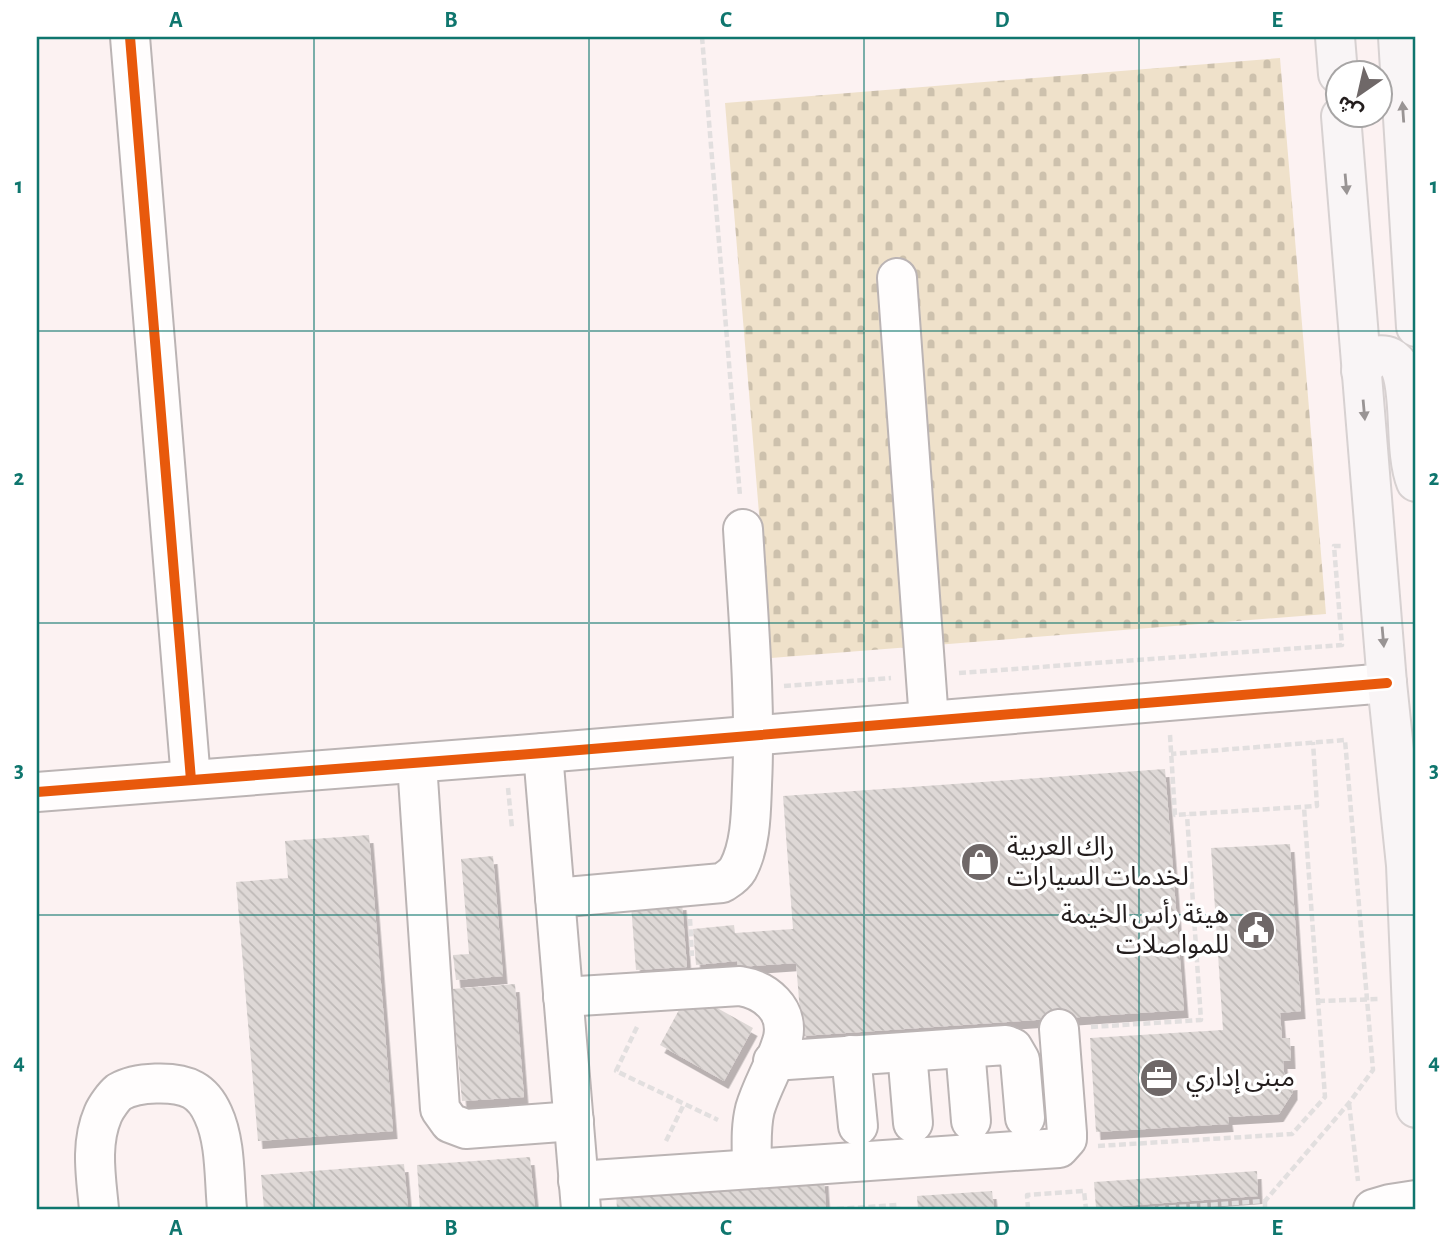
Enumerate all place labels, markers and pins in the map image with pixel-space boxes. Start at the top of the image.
place label: راك العربية لخدمات السيارات [1007,834,1189,891]
shop icon: راك العربية لخدمات السيارات [959,841,1001,883]
place label: هيئة رأس الخيمة للمواصلات [1061,898,1229,959]
public building icon: هيئة رأس الخيمة للمواصلات [1235,909,1277,951]
office icon: مبنى إداري [1138,1057,1180,1099]
place label: مبنى إداري [1186,1065,1295,1097]

